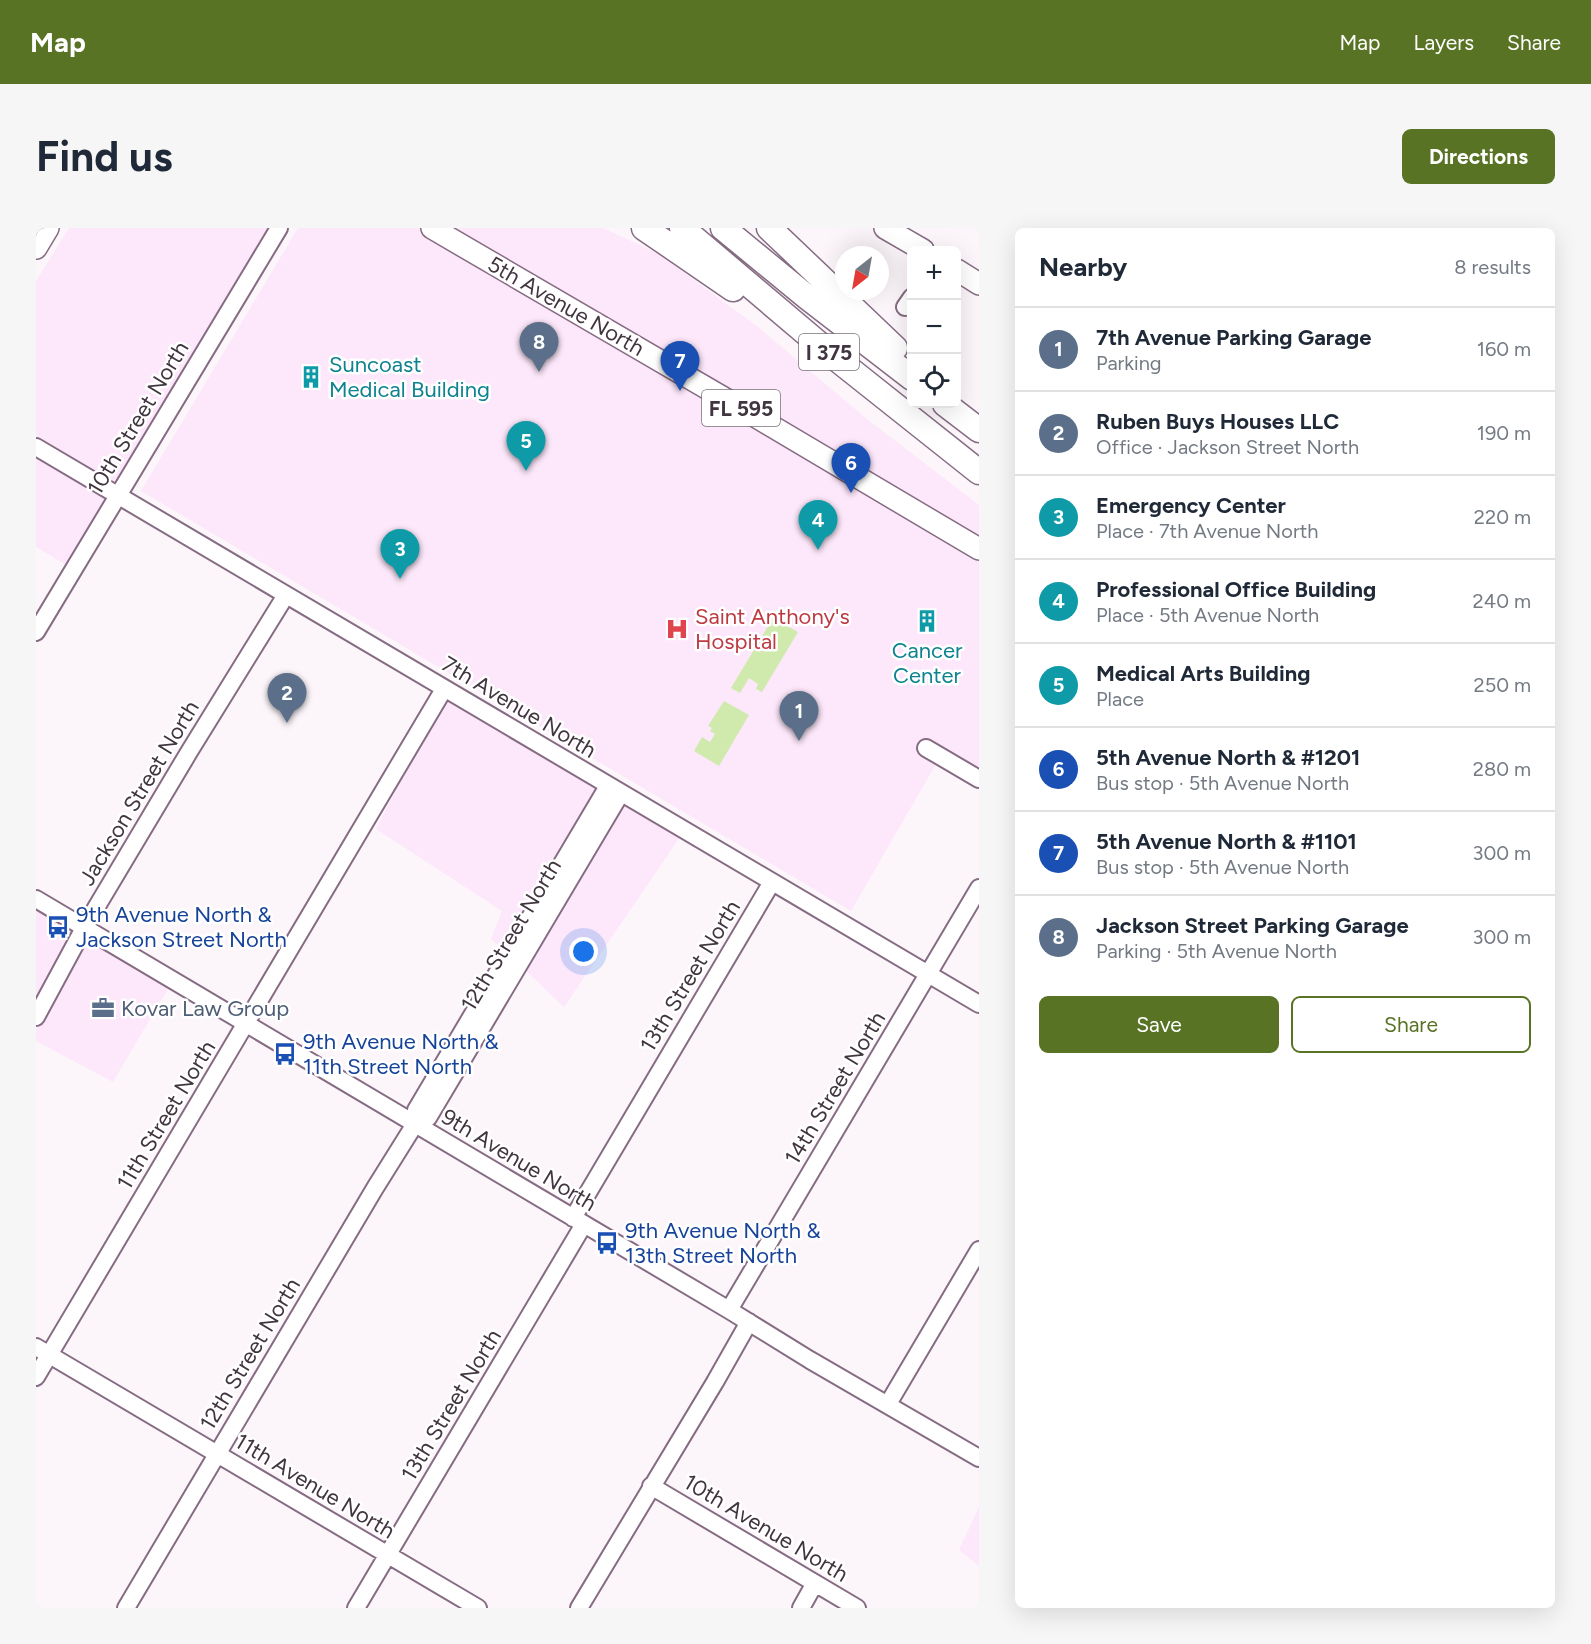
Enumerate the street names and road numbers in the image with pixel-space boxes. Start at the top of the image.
street label: 5th Avenue North [483,250,649,362]
road number: I 375 [799,334,859,370]
street label: 10th Street North [82,336,194,500]
road number: FL 595 [702,390,780,426]
street label: 7th Avenue North [437,650,601,764]
street label: Jackson Street North [73,696,205,890]
street label: 12th Street North [455,854,567,1016]
street label: 13th Street North [634,895,746,1057]
street label: 14th Street North [779,1007,891,1169]
street label: 11th Street North [111,1036,221,1194]
street label: 9th Avenue North [437,1103,601,1217]
street label: 12th Street North [194,1273,306,1435]
street label: 13th Street North [395,1324,507,1486]
street label: 11th Avenue North [230,1428,400,1544]
street label: 10th Avenue North [679,1468,853,1588]

